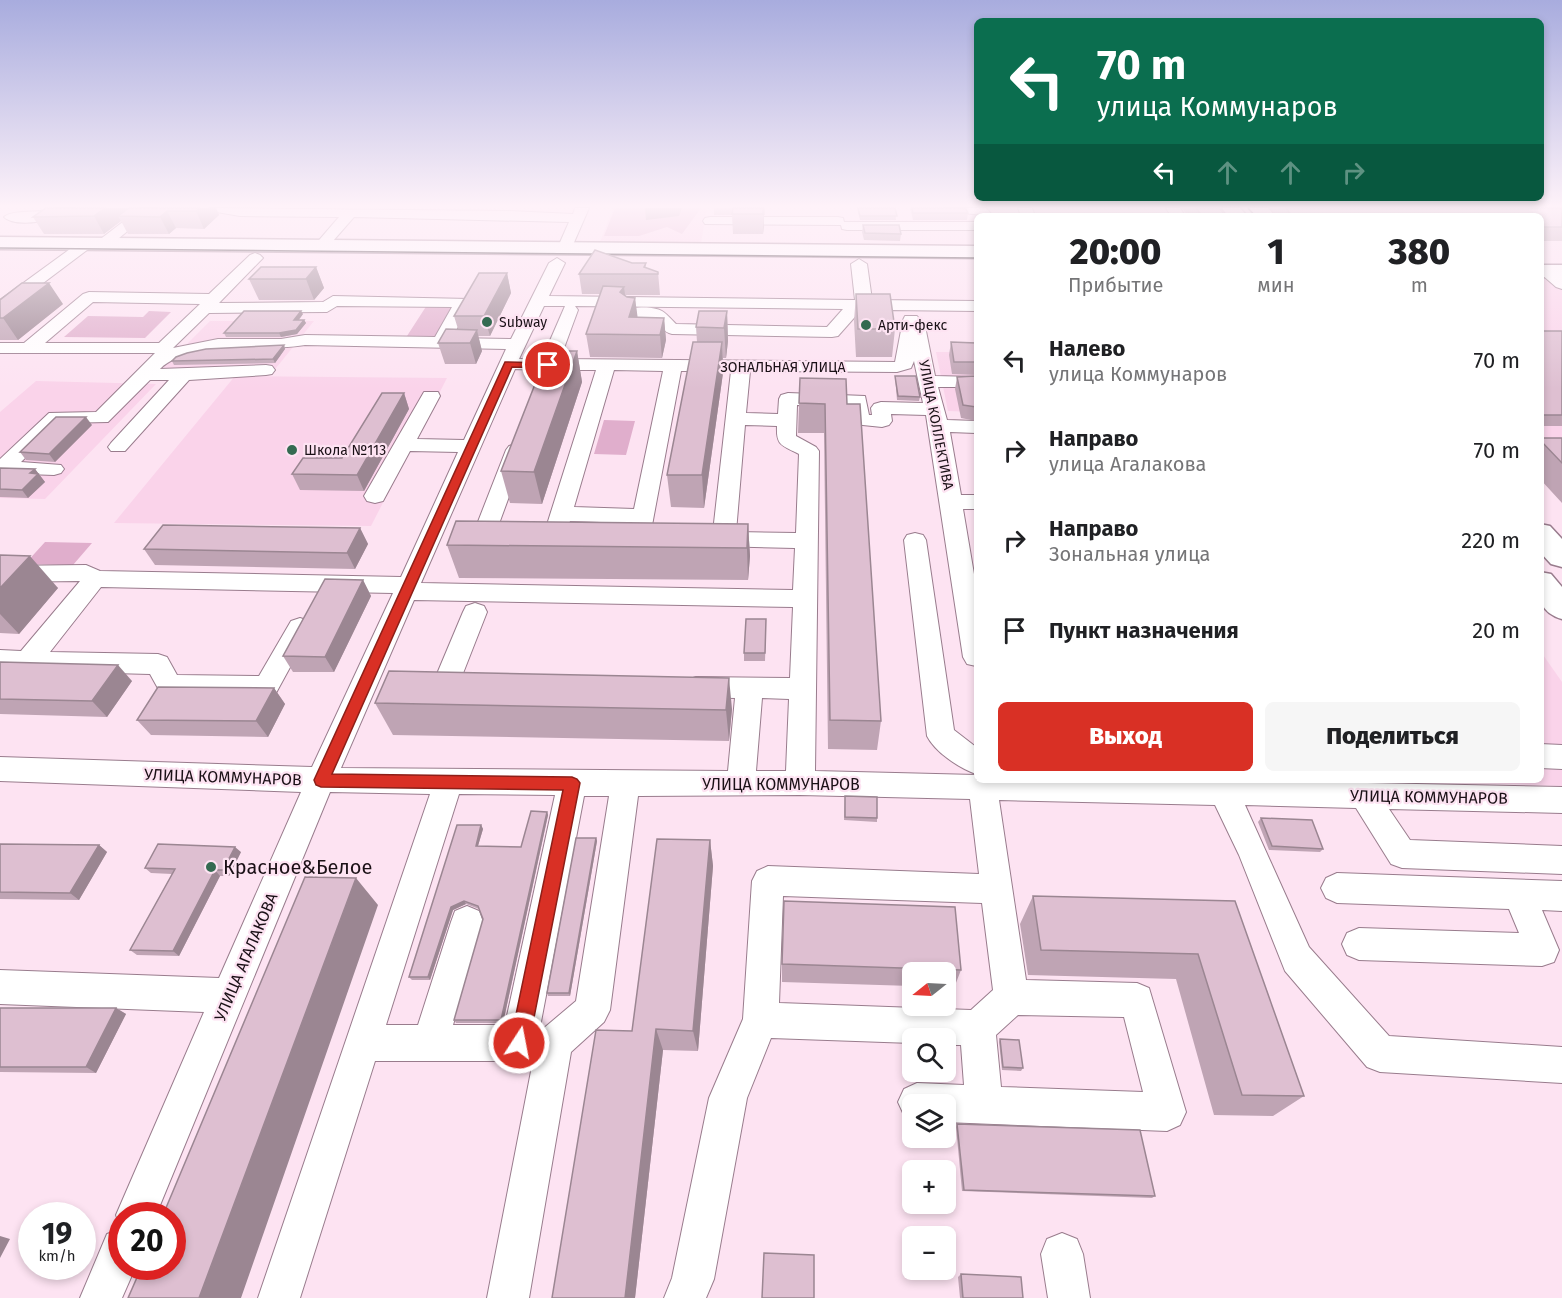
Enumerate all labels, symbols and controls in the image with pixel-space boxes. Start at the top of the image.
text: 70 m [1097,40,1186,90]
icon: left [998,42,1076,120]
text: улица Коммунаров [1097,91,1338,123]
icon: left [1148,156,1181,189]
icon: ahead [1211,156,1244,189]
icon: ahead [1274,156,1307,189]
icon: right [1337,156,1370,189]
text: 20:00 [1070,230,1161,274]
text: 1 [1267,230,1285,274]
text: 380 [1389,230,1450,274]
text: Прибытие [1068,273,1163,297]
text: мин [1257,273,1295,297]
text: m [1411,273,1428,297]
place label: Subway [499,314,547,331]
marker: Subway [480,315,494,329]
place label: Арти-фекс [878,317,948,334]
marker: Арти-фекс [859,318,873,332]
text: Налево [1049,335,1125,362]
pin [522,339,573,390]
icon: left [998,344,1031,377]
text: 70 m [1474,347,1520,374]
icon: arrive [531,348,564,381]
street label: ЗОНАЛЬНАЯ УЛИЦА [721,359,845,376]
street label: УЛИЦА КОЛЛЕКТИВА [915,359,957,491]
text: улица Коммунаров [1049,362,1227,386]
text: Направо [1049,425,1138,452]
icon: right [998,434,1031,467]
text: 70 m [1474,437,1520,464]
place label: Школа №113 [304,442,386,459]
marker: Школа №113 [285,443,299,457]
text: улица Агалакова [1049,452,1206,476]
text: Направо [1049,515,1138,542]
icon: right [998,524,1031,557]
text: 220 m [1461,527,1520,554]
text: Зональная улица [1049,542,1210,566]
icon: arrive [998,614,1031,647]
text: Пункт назначения [1049,617,1239,644]
text: 20 m [1472,617,1520,644]
button: Выход [998,702,1253,771]
button: Поделиться [1265,702,1520,771]
street label: УЛИЦА КОММУНАРОВ [144,765,302,789]
street label: УЛИЦА КОММУНАРОВ [702,775,860,794]
street label: УЛИЦА КОММУНАРОВ [1350,786,1508,808]
place label: Красное&Белое [223,855,372,879]
marker: Красное&Белое [204,860,218,874]
street label: УЛИЦА АГАЛАКОВА [210,889,282,1024]
north arrow [902,962,956,1016]
map controls [902,962,956,1280]
position arrow [487,1011,551,1075]
button: search [902,1028,956,1082]
button: layers [902,1094,956,1148]
button: + [902,1160,956,1214]
speed limit sign: 20 [108,1202,186,1280]
text: 19 [42,1216,72,1252]
button: − [902,1226,956,1280]
text: km/h [38,1247,76,1265]

